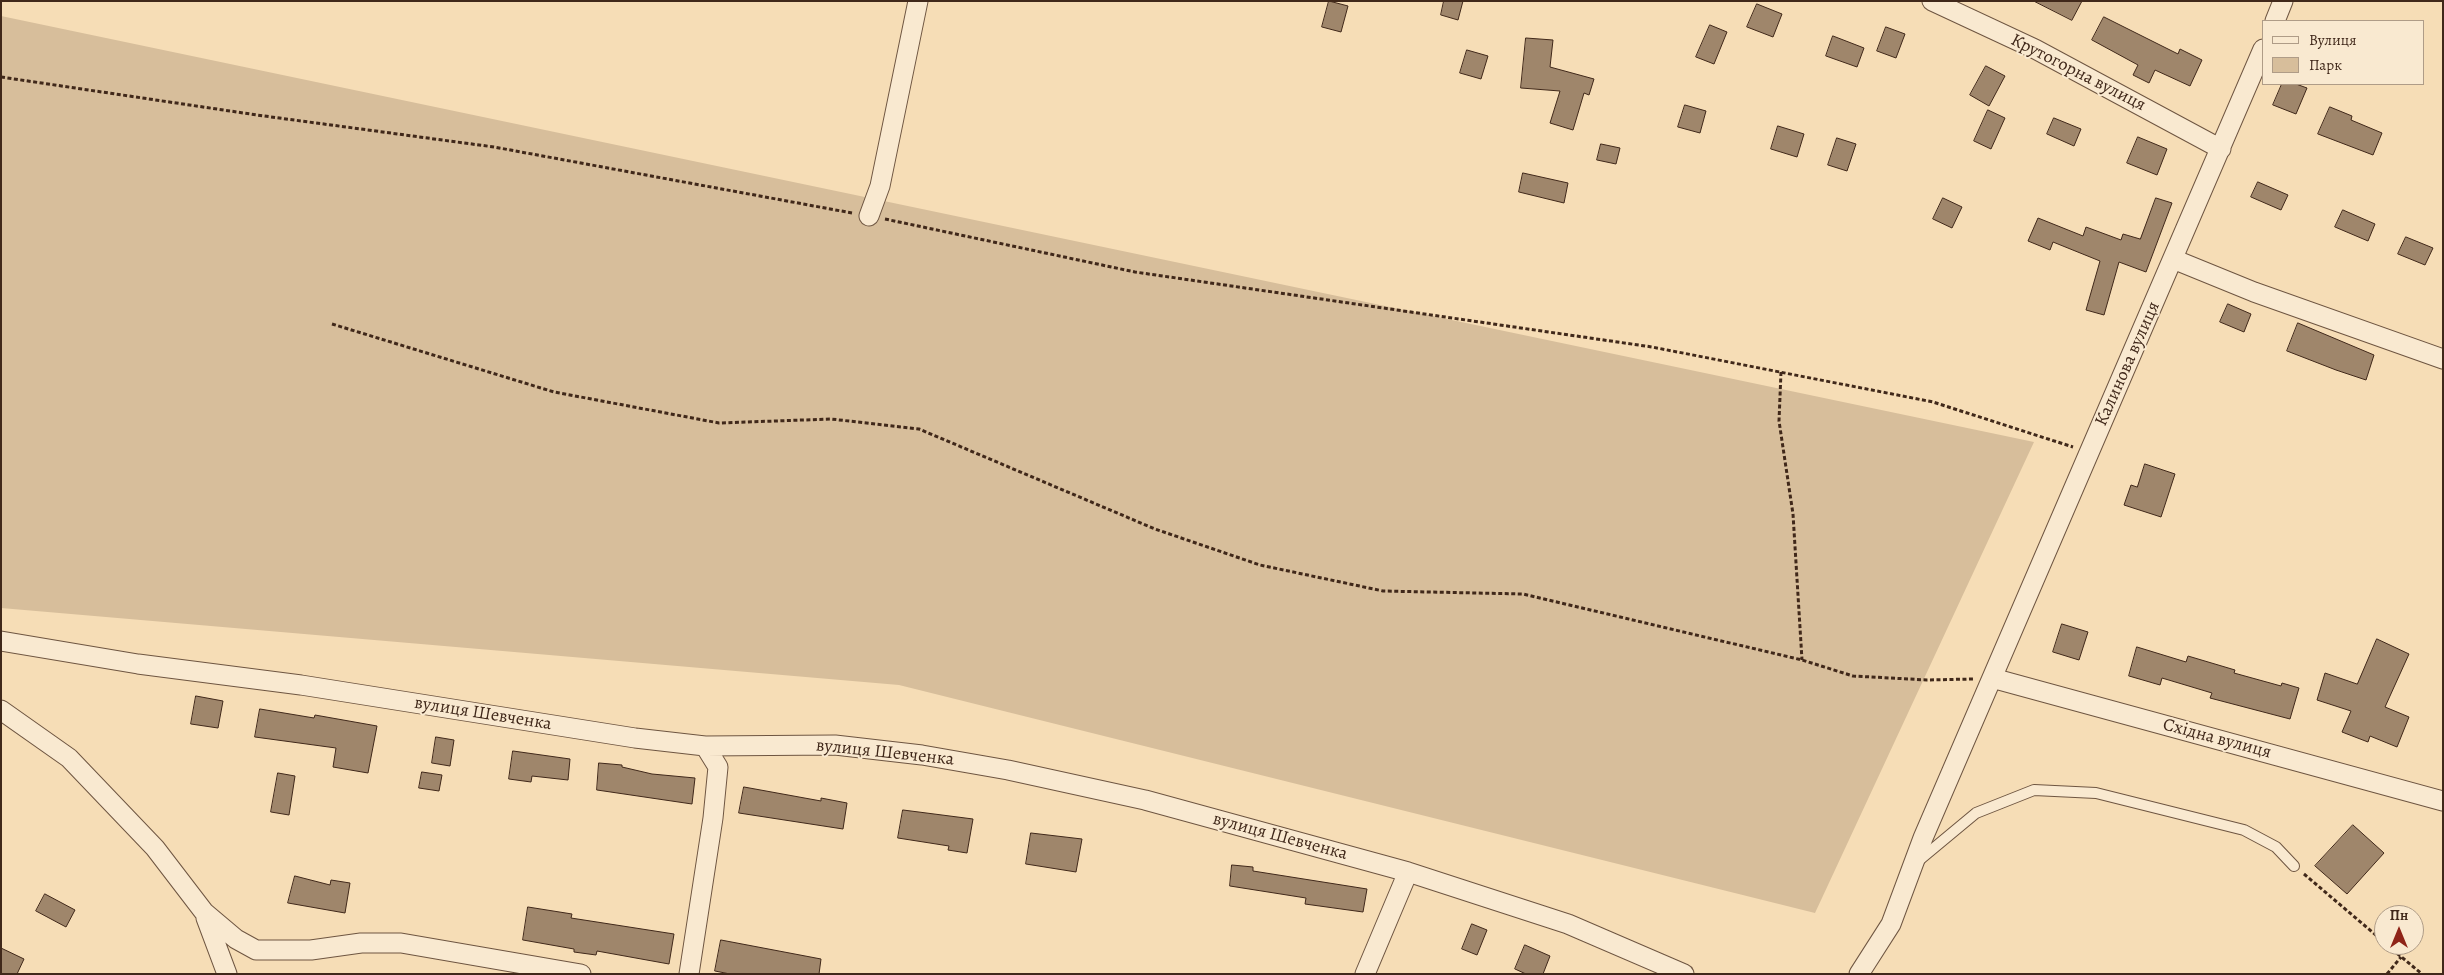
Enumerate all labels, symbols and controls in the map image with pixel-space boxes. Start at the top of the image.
legend [2262,20,2424,85]
street label: Крутогорна вулиця [2007,30,2149,116]
text: Вулиця [2309,30,2356,50]
text: Парк [2309,55,2342,75]
street label: Калинова вулиця [2091,298,2165,430]
street label: вулиця Шевченка [413,692,553,736]
street label: Східна вулиця [2160,714,2274,764]
street label: вулиця Шевченка [815,735,955,771]
street label: вулиця Шевченка [1210,809,1350,865]
north arrow [2374,905,2424,955]
text: Пн [2390,906,2408,925]

